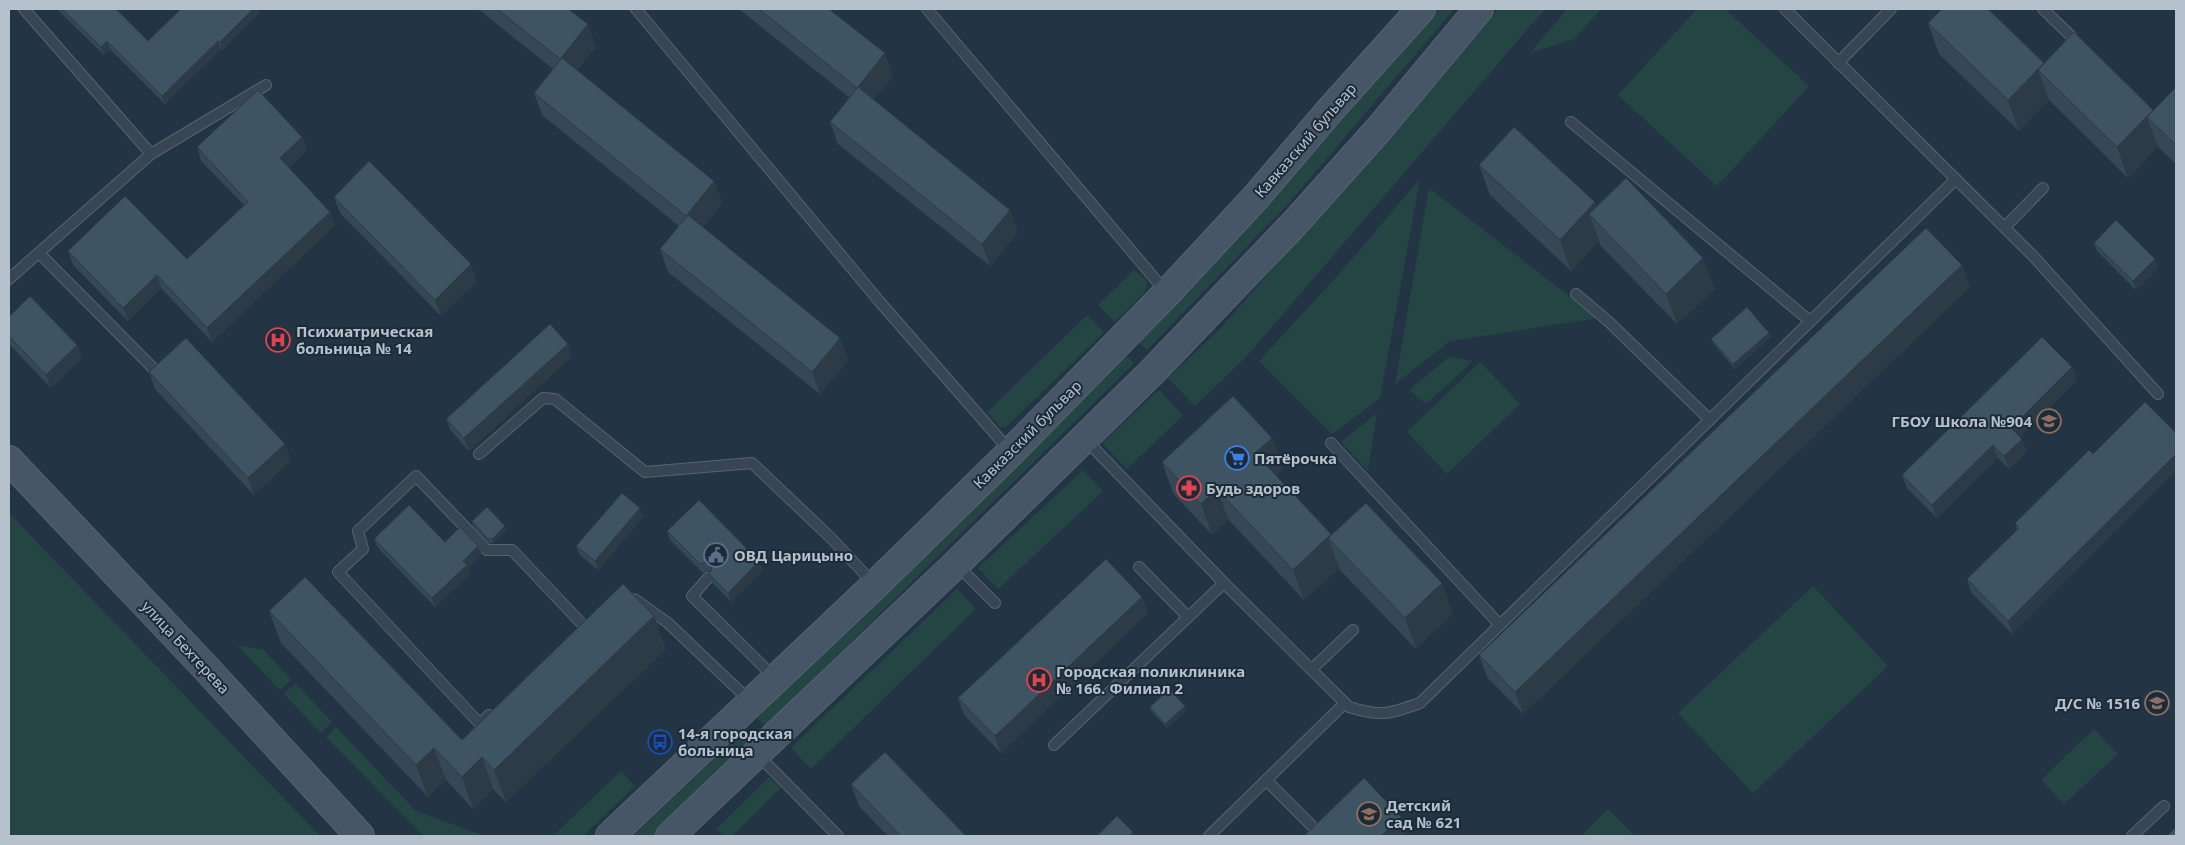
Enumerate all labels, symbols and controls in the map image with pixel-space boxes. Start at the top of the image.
street label: Кавказский бульвар [1250,79,1360,201]
place label: Психиатрическая больница № 14 [296,321,433,358]
hospital icon: Психиатрическая больница № 14 [265,327,291,353]
street label: Кавказский бульвар [968,375,1086,493]
school or university icon: ГБОУ Школа №904 [2036,408,2062,434]
place label: ГБОУ Школа №904 [1892,411,2032,431]
supermarket icon: Пятёрочка [1224,445,1250,471]
place label: Пятёрочка [1254,448,1337,468]
pharmacy icon: Будь здоров [1176,475,1202,501]
place label: Будь здоров [1206,478,1300,498]
public building icon: ОВД Царицыно [703,542,729,568]
place label: ОВД Царицыно [734,545,853,565]
street label: улица Бехтерева [138,596,234,698]
place label: Городская поликлиника № 166. Филиал 2 [1056,661,1245,698]
hospital icon: Городская поликлиника № 166. Филиал 2 [1026,667,1052,693]
school or university icon: Д/C № 1516 [2144,690,2170,716]
place label: Д/C № 1516 [2055,693,2140,713]
place label: 14-я городская больница [678,723,792,760]
bus stop icon: 14-я городская больница [647,729,673,755]
place label: Детский сад № 621 [1386,795,1461,832]
school or university icon: Детский сад № 621 [1356,801,1382,827]

